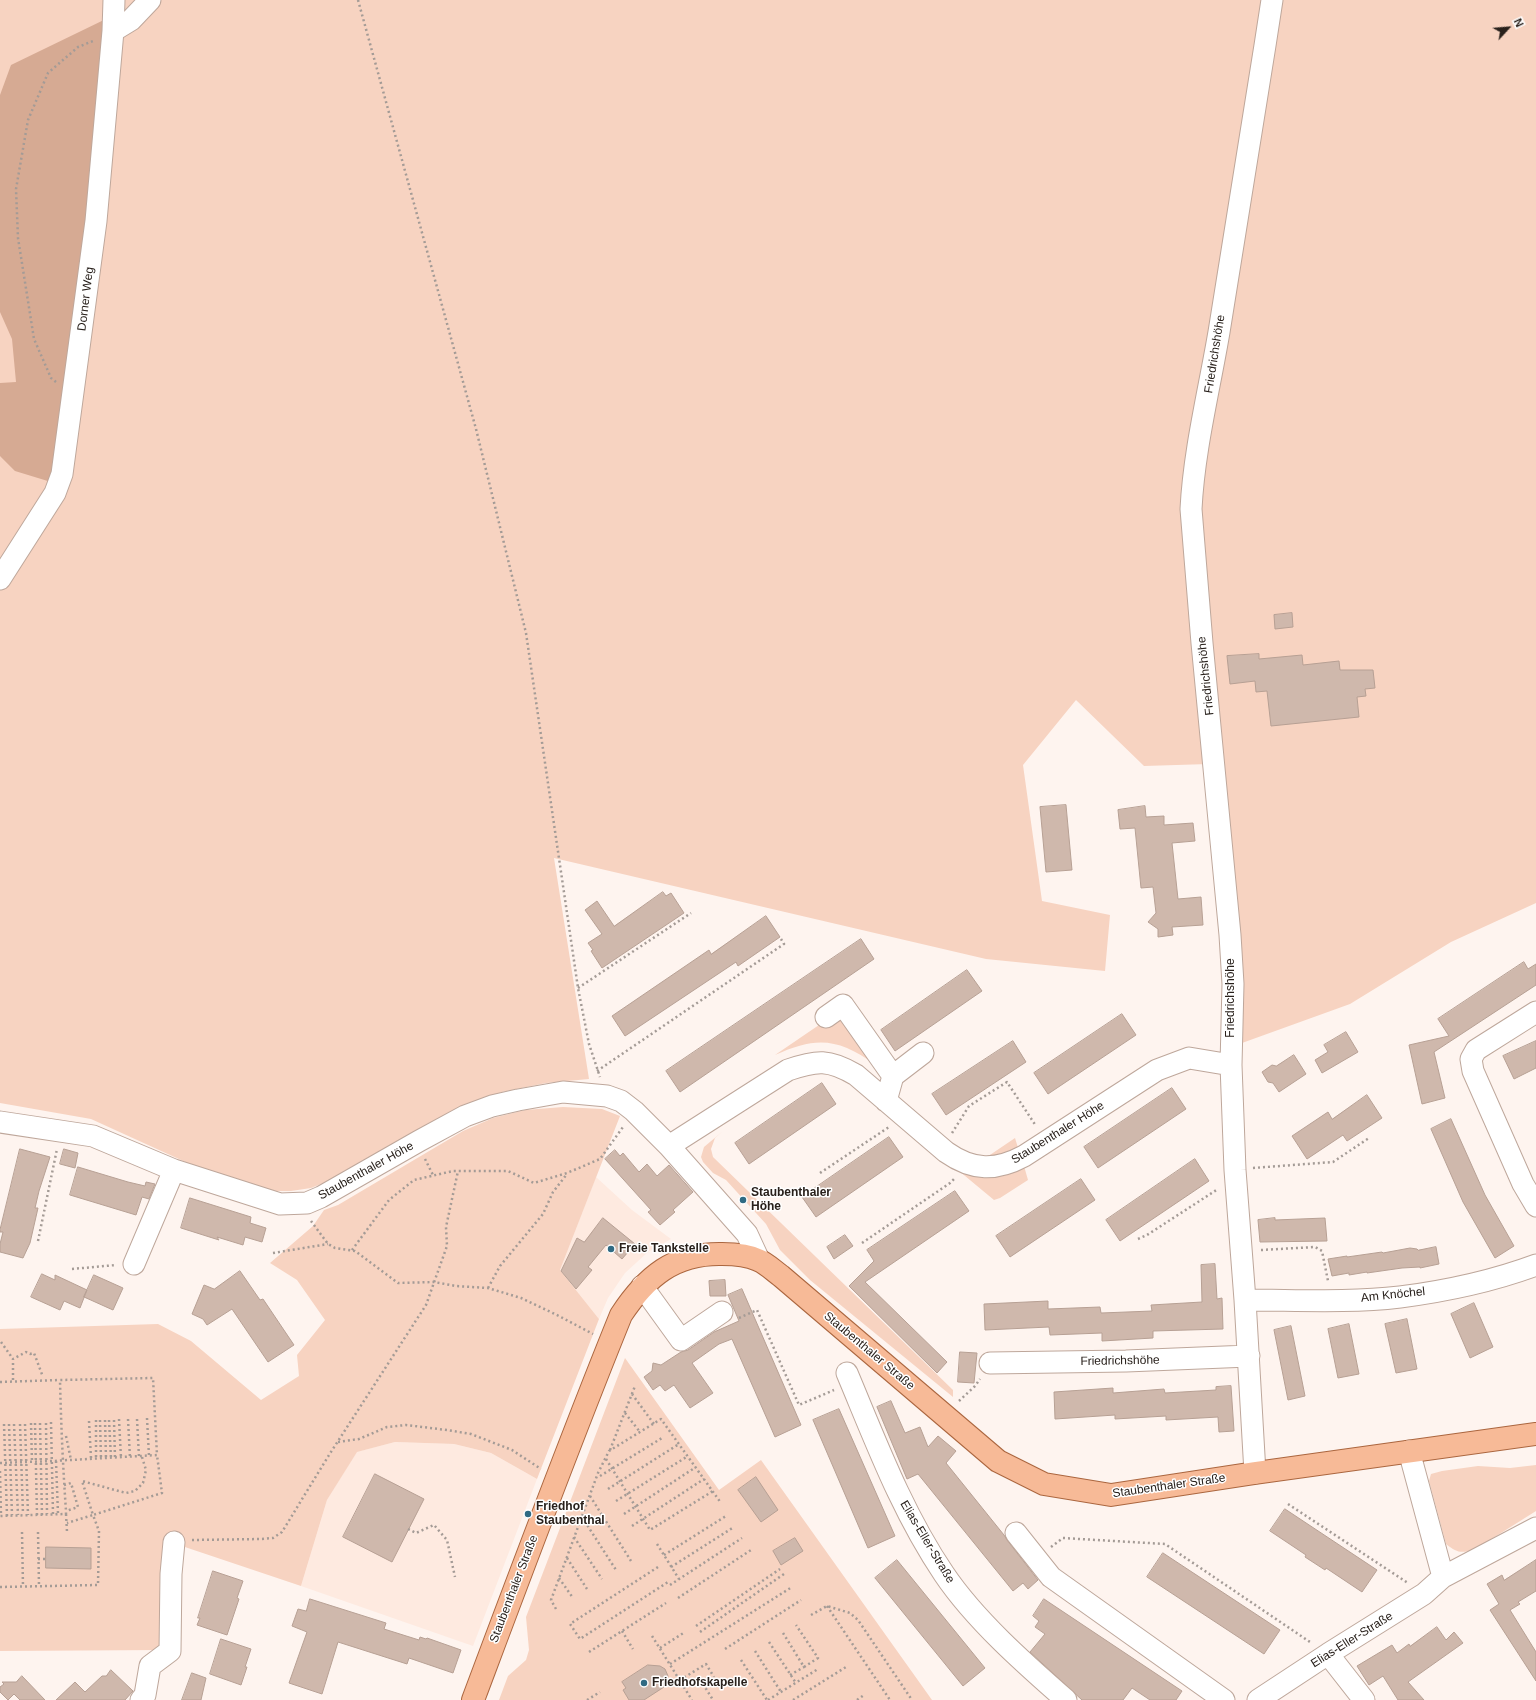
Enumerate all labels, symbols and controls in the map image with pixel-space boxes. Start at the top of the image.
north arrow [1488,8,1528,48]
text: N [1512,17,1526,29]
street label: Dorner Weg [75,266,97,332]
street label: Friedrichshöhe [1202,314,1228,394]
street label: Friedrichshöhe [1195,636,1217,716]
street label: Friedrichshöhe [1224,958,1238,1038]
street label: Staubenthaler Höhe [1009,1099,1107,1167]
street label: Staubenthaler Höhe [316,1139,416,1203]
place label: Staubenthaler Höhe [751,1186,831,1214]
marker: Staubenthaler Höhe [738,1195,748,1205]
place label: Freie Tankstelle [619,1242,709,1256]
marker: Freie Tankstelle [606,1244,616,1254]
street label: Am Knöchel [1360,1284,1426,1306]
street label: Staubenthaler Straße [821,1309,917,1393]
street label: Friedrichshöhe [1080,1353,1160,1369]
street label: Staubenthaler Straße [1112,1471,1226,1501]
street label: Elias-Eller-Straße [897,1498,957,1586]
place label: Friedhof Staubenthal [536,1500,605,1528]
marker: Friedhof Staubenthal [523,1509,533,1519]
street label: Staubenthaler Straße [487,1533,541,1645]
street label: Elias-Eller-Straße [1308,1609,1396,1671]
place label: Friedhofskapelle [652,1676,747,1690]
marker: Friedhofskapelle [639,1678,649,1688]

